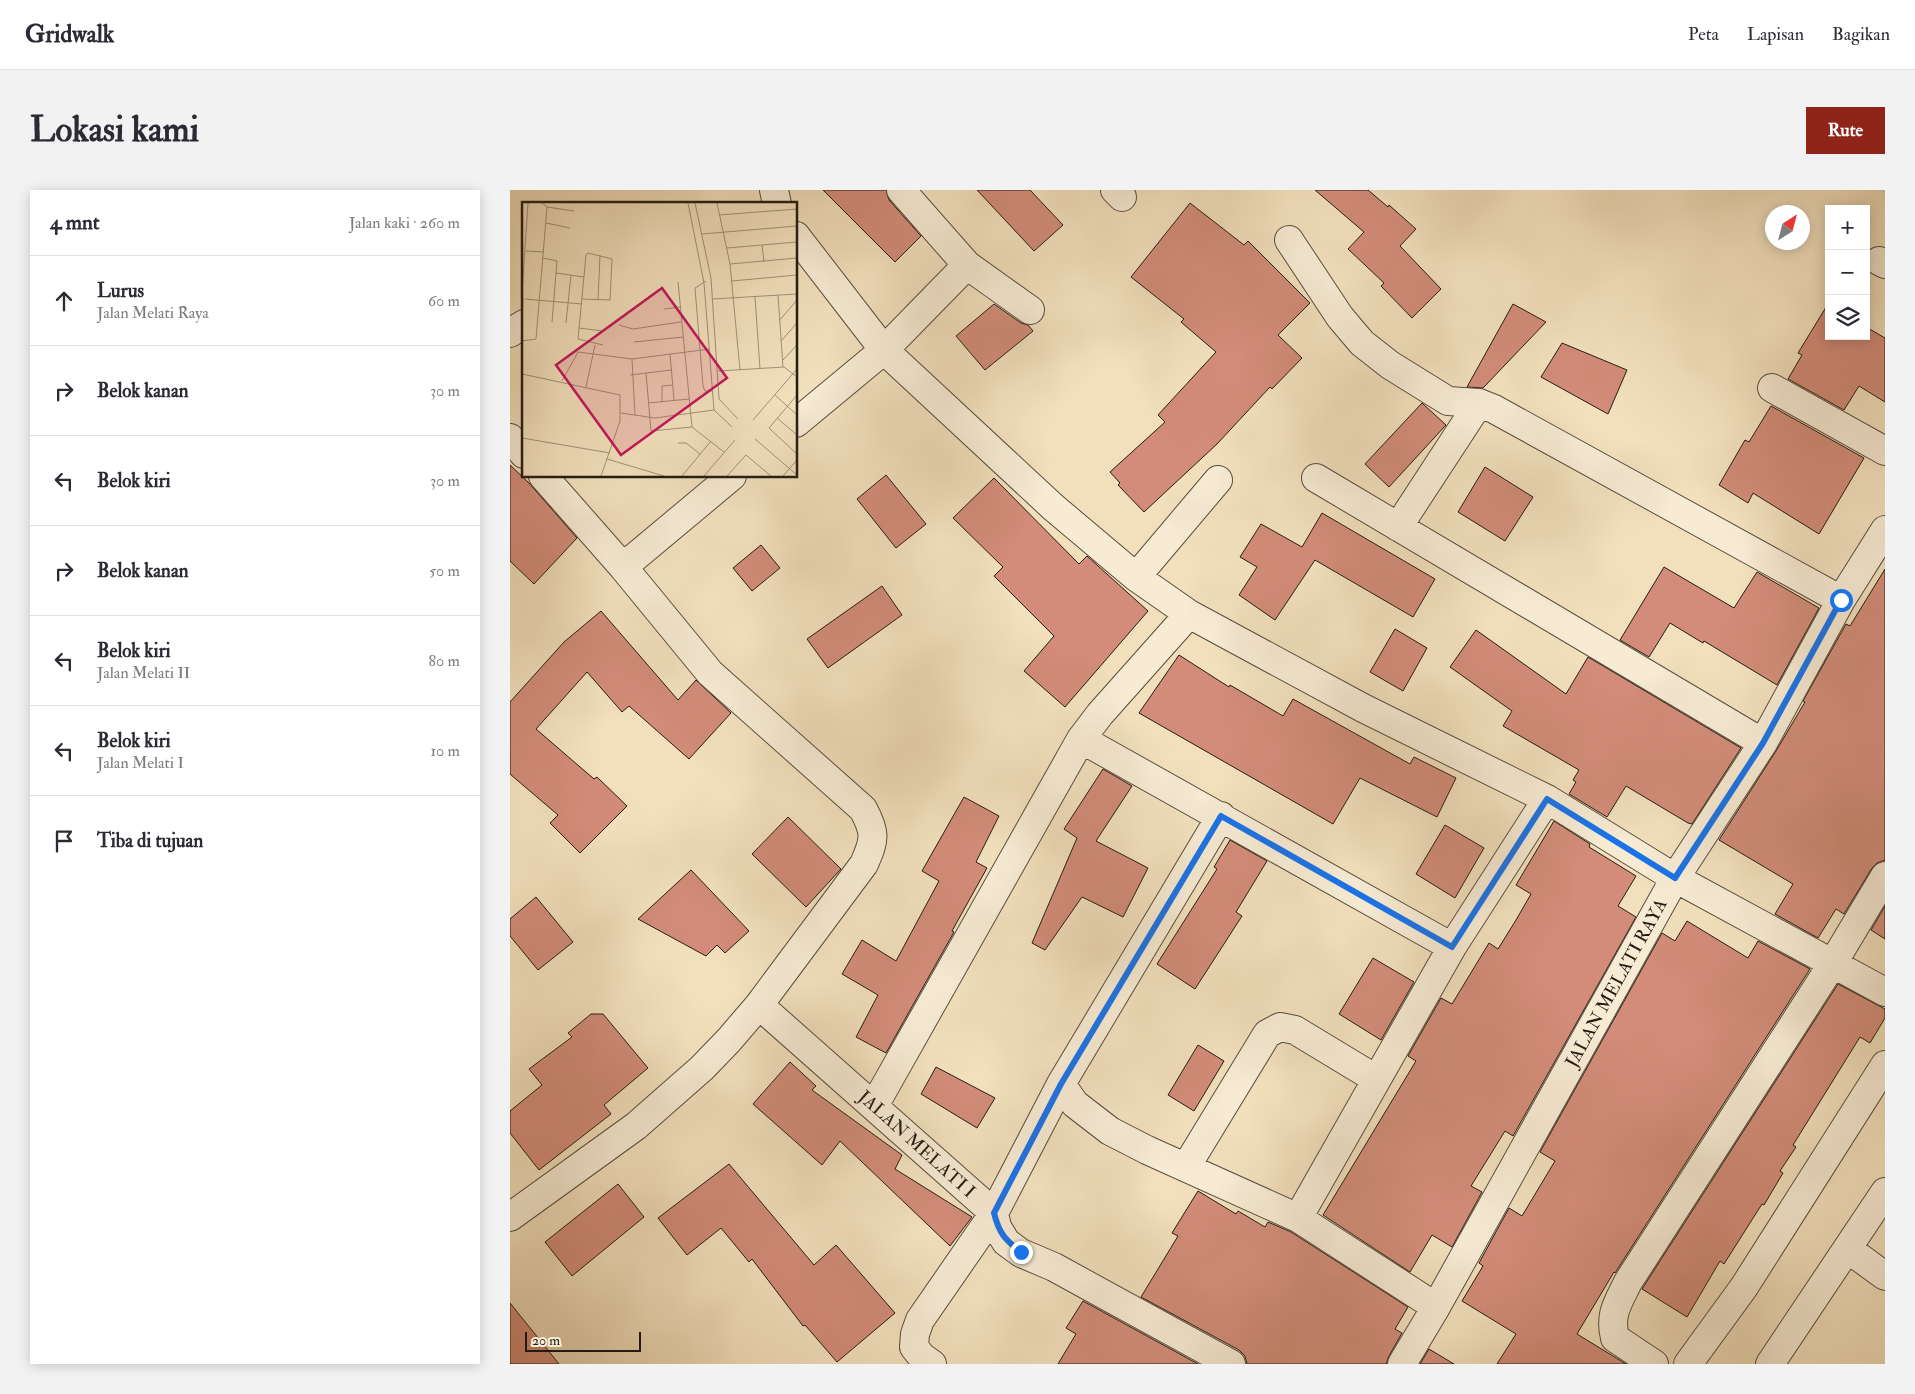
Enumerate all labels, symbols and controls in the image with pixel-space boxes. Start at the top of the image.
text: Gridwalk [25,19,114,50]
text: Peta [1688,23,1719,46]
text: Lapisan [1747,23,1804,46]
text: Bagikan [1832,23,1890,46]
button: Rute [1806,107,1885,154]
text: Lokasi kami [30,108,199,152]
inset map [522,202,798,478]
north arrow [1765,205,1810,250]
map controls [1825,205,1870,340]
button: + [1825,205,1870,250]
text: 4 mnt [50,209,100,236]
text: Jalan kaki · 260 m [349,213,460,233]
button: − [1825,250,1870,295]
text: Lurus [97,279,144,303]
icon: ahead [50,287,78,315]
text: 60 m [428,291,460,311]
button: layers [1825,295,1870,340]
text: Jalan Melati Raya [97,303,209,323]
icon: right [50,377,78,405]
text: Belok kanan [97,379,188,403]
text: 30 m [430,381,460,401]
icon: left [50,467,78,495]
text: Belok kiri [97,469,171,493]
text: 30 m [430,471,460,491]
icon: right [50,557,78,585]
text: Belok kanan [97,559,188,583]
text: 50 m [429,561,460,581]
route start [1830,589,1853,612]
text: Belok kiri [97,639,171,663]
icon: left [50,647,78,675]
text: 80 m [429,651,460,671]
text: Jalan Melati II [97,663,190,683]
text: Belok kiri [97,729,171,753]
icon: left [50,737,78,765]
text: 10 m [430,741,460,761]
text: Jalan Melati I [97,753,184,773]
icon: arrive [50,827,78,855]
text: Tiba di tujuan [97,829,203,853]
street label: JALAN MELATI RAYA [1560,894,1673,1073]
street label: JALAN MELATI I [853,1085,980,1203]
route end [1010,1241,1033,1264]
scale bar [525,1329,641,1352]
text: 20 m [532,1332,560,1349]

